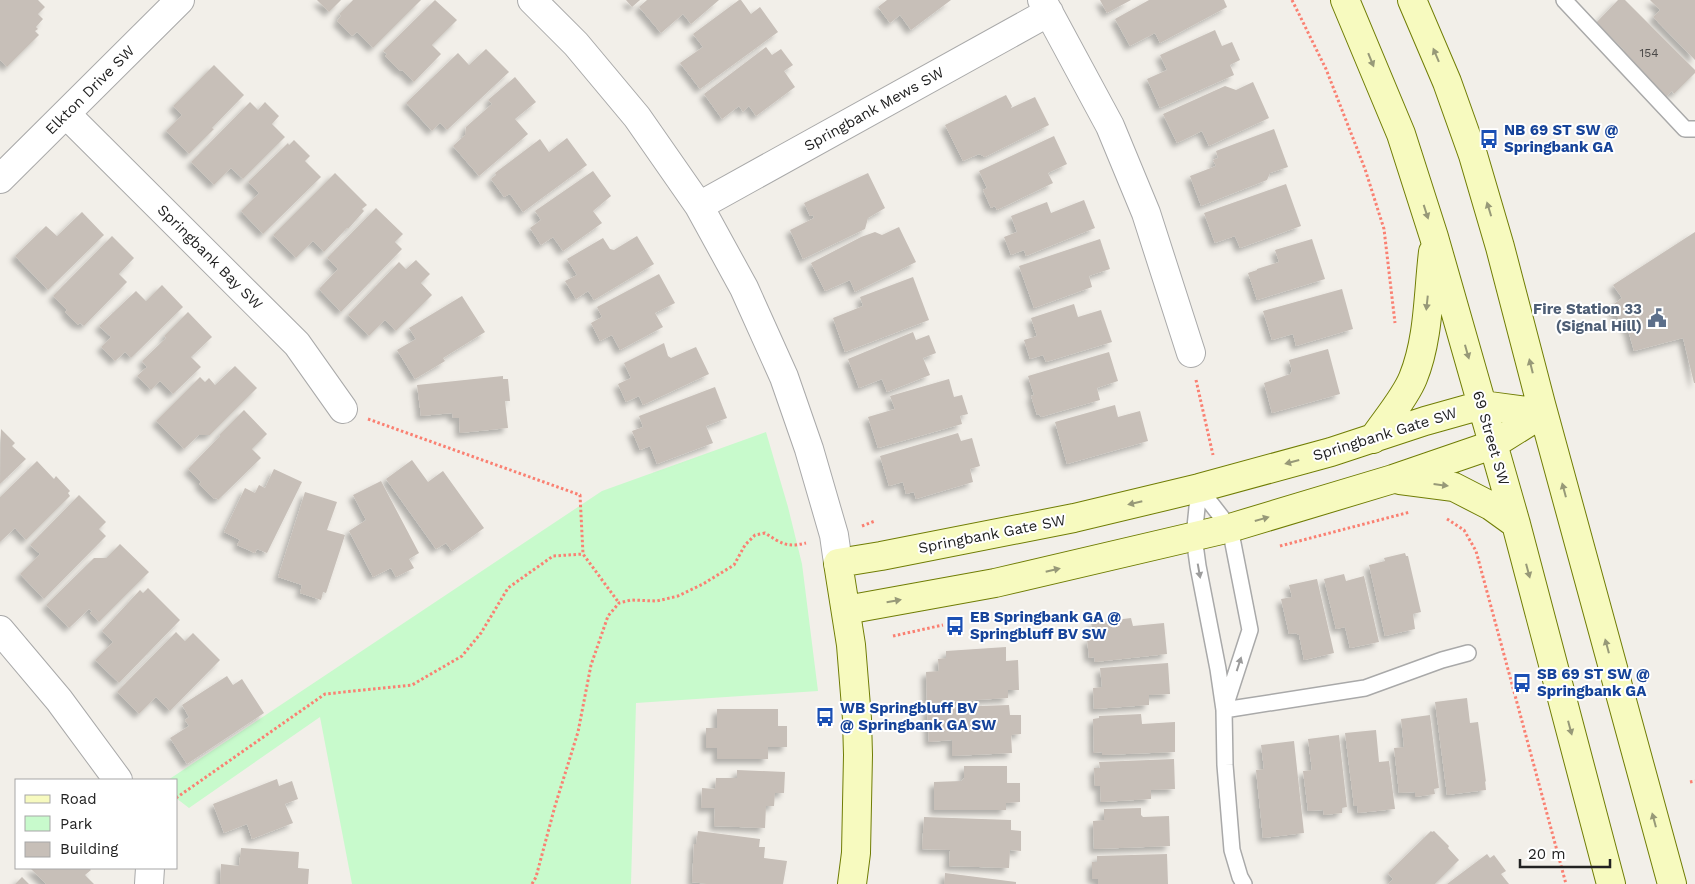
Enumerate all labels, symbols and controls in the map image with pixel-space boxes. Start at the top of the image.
street label: Elkton Drive SW [42,42,138,138]
house number: 154 [1640,46,1659,60]
one-way arrow [1431,48,1439,62]
one-way arrow [1367,53,1375,67]
street label: Springbank Mews SW [801,63,947,155]
place label: NB 69 ST SW @ Springbank GA [1504,121,1618,156]
bus stop icon: NB 69 ST SW @ Springbank GA [1478,128,1500,150]
street label: Springbank Bay SW [154,201,266,313]
one-way arrow [1484,201,1492,216]
one-way arrow [1423,205,1430,220]
one-way arrow [1423,296,1431,312]
place label: Fire Station 33 (Signal Hill) [1533,300,1642,335]
public building icon: Fire Station 33 (Signal Hill) [1646,307,1668,329]
one-way arrow [1463,344,1471,359]
one-way arrow [1527,358,1535,373]
street label: 69 Street SW [1469,389,1513,487]
street label: Springbank Gate SW [1311,403,1459,465]
one-way arrow [1285,459,1300,467]
one-way arrow [1434,481,1450,489]
one-way arrow [1560,482,1568,497]
one-way arrow [1128,499,1143,507]
street label: Springbank Gate SW [917,511,1067,557]
one-way arrow [1254,515,1269,523]
one-way arrow [1195,563,1203,578]
one-way arrow [1525,564,1533,579]
one-way arrow [1046,566,1061,574]
one-way arrow [886,597,902,605]
place label: EB Springbank GA @ Springbluff BV SW [970,608,1121,643]
bus stop icon: EB Springbank GA @ Springbluff BV SW [944,615,966,637]
one-way arrow [1603,639,1611,654]
one-way arrow [1235,656,1243,671]
place label: SB 69 ST SW @ Springbank GA [1537,665,1650,700]
bus stop icon: SB 69 ST SW @ Springbank GA [1511,672,1533,694]
place label: WB Springbluff BV @ Springbank GA SW [840,699,996,734]
bus stop icon: WB Springbluff BV @ Springbank GA SW [814,706,836,728]
one-way arrow [1566,721,1574,736]
legend [15,779,178,869]
text: Road [60,790,97,808]
one-way arrow [1650,813,1658,828]
text: Park [60,815,93,833]
scale bar [1520,836,1610,868]
text: Building [60,840,118,858]
text: 20 m [1528,845,1566,863]

